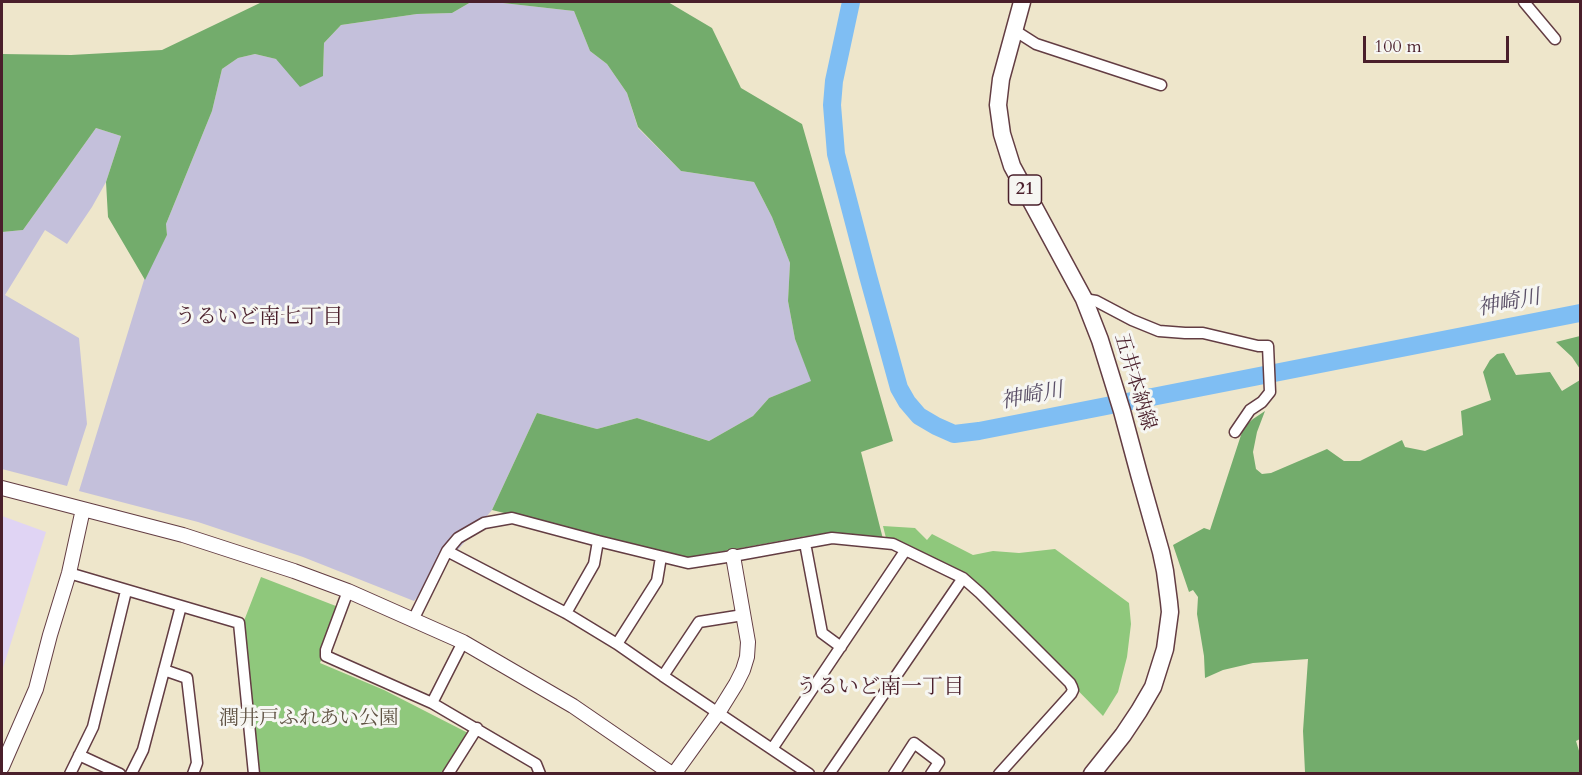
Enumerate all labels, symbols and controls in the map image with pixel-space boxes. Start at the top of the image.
scale bar [1366,24,1512,62]
text: 100 m [1374,34,1422,59]
road number: 21 [1008,175,1042,205]
water label: 神崎川 [1476,286,1542,322]
district label: うるいど南七丁目 [175,305,343,331]
street label: 五井本納線 [1108,331,1160,433]
water label: 神崎川 [999,379,1065,415]
district label: うるいど南一丁目 [796,675,964,701]
park label: 潤井戸ふれあい公園 [219,707,399,731]

